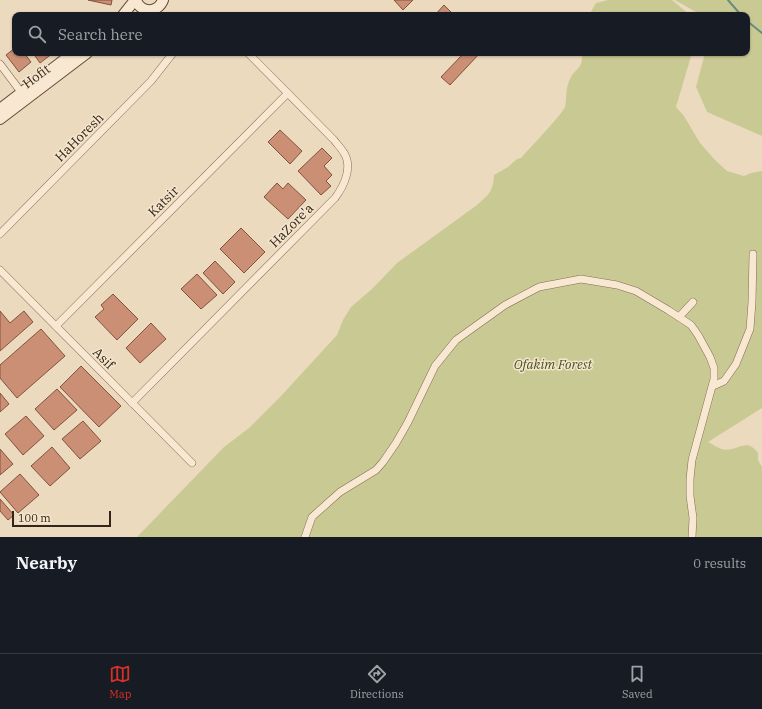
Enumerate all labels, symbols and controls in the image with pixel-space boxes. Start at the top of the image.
search box [12,12,750,56]
icon: search [26,23,48,45]
text: Search here [58,25,143,44]
street label: Hofit [19,60,54,92]
street label: HaHoresh [51,109,107,165]
street label: Katsir [144,182,183,220]
street label: HaZore'a [266,200,317,251]
street label: Asif [89,344,119,374]
park label: Ofakim Forest [514,356,593,373]
scale bar [12,509,111,528]
text: 100 m [18,511,51,525]
text: Nearby [16,552,77,574]
text: 0 results [693,555,746,572]
tab: Map [109,663,132,701]
tab: Directions [350,663,404,701]
tab: Saved [622,663,653,701]

